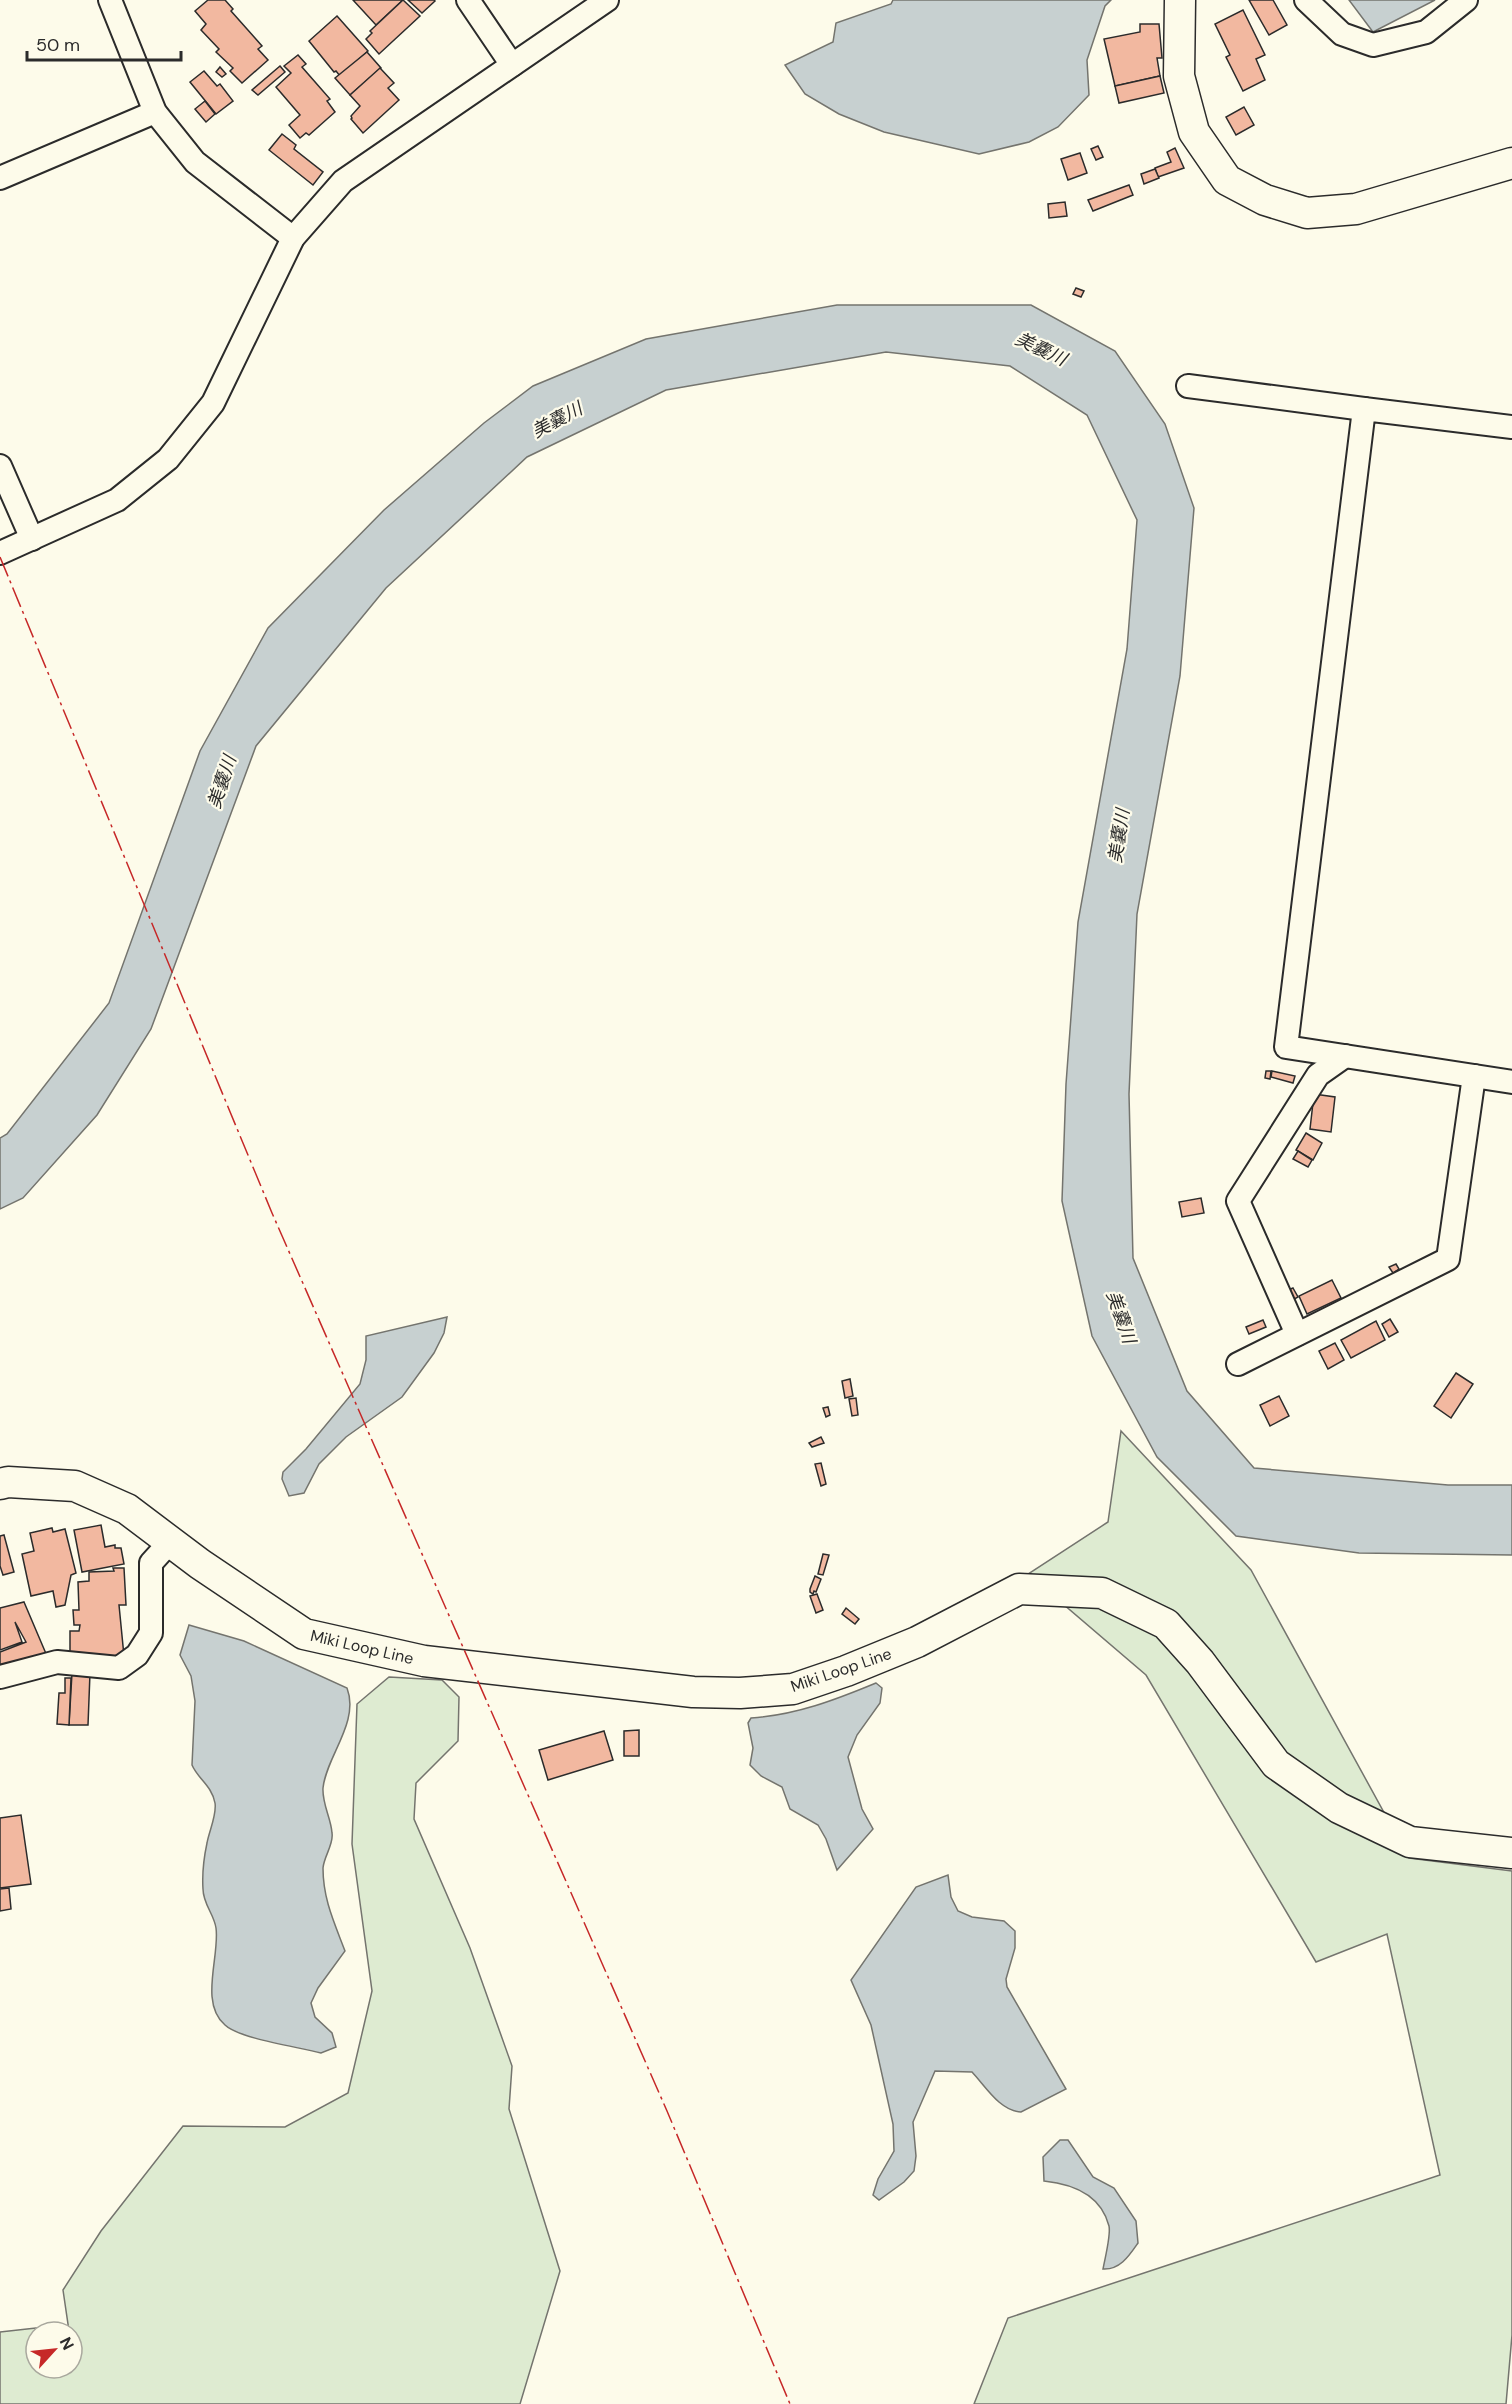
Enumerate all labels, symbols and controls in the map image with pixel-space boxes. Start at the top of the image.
scale bar [27,24,182,62]
text: 50 m [36,33,80,57]
water label: 美嚢川 [1011,327,1072,372]
water label: 美嚢川 [528,396,588,443]
water label: 美嚢川 [202,751,242,811]
water label: 美嚢川 [1103,805,1135,865]
water label: 美嚢川 [1101,1288,1142,1348]
street label: Miki Loop Line [308,1625,416,1669]
street label: Miki Loop Line [788,1643,894,1697]
north arrow [24,2320,84,2380]
text: N [55,2333,79,2353]

